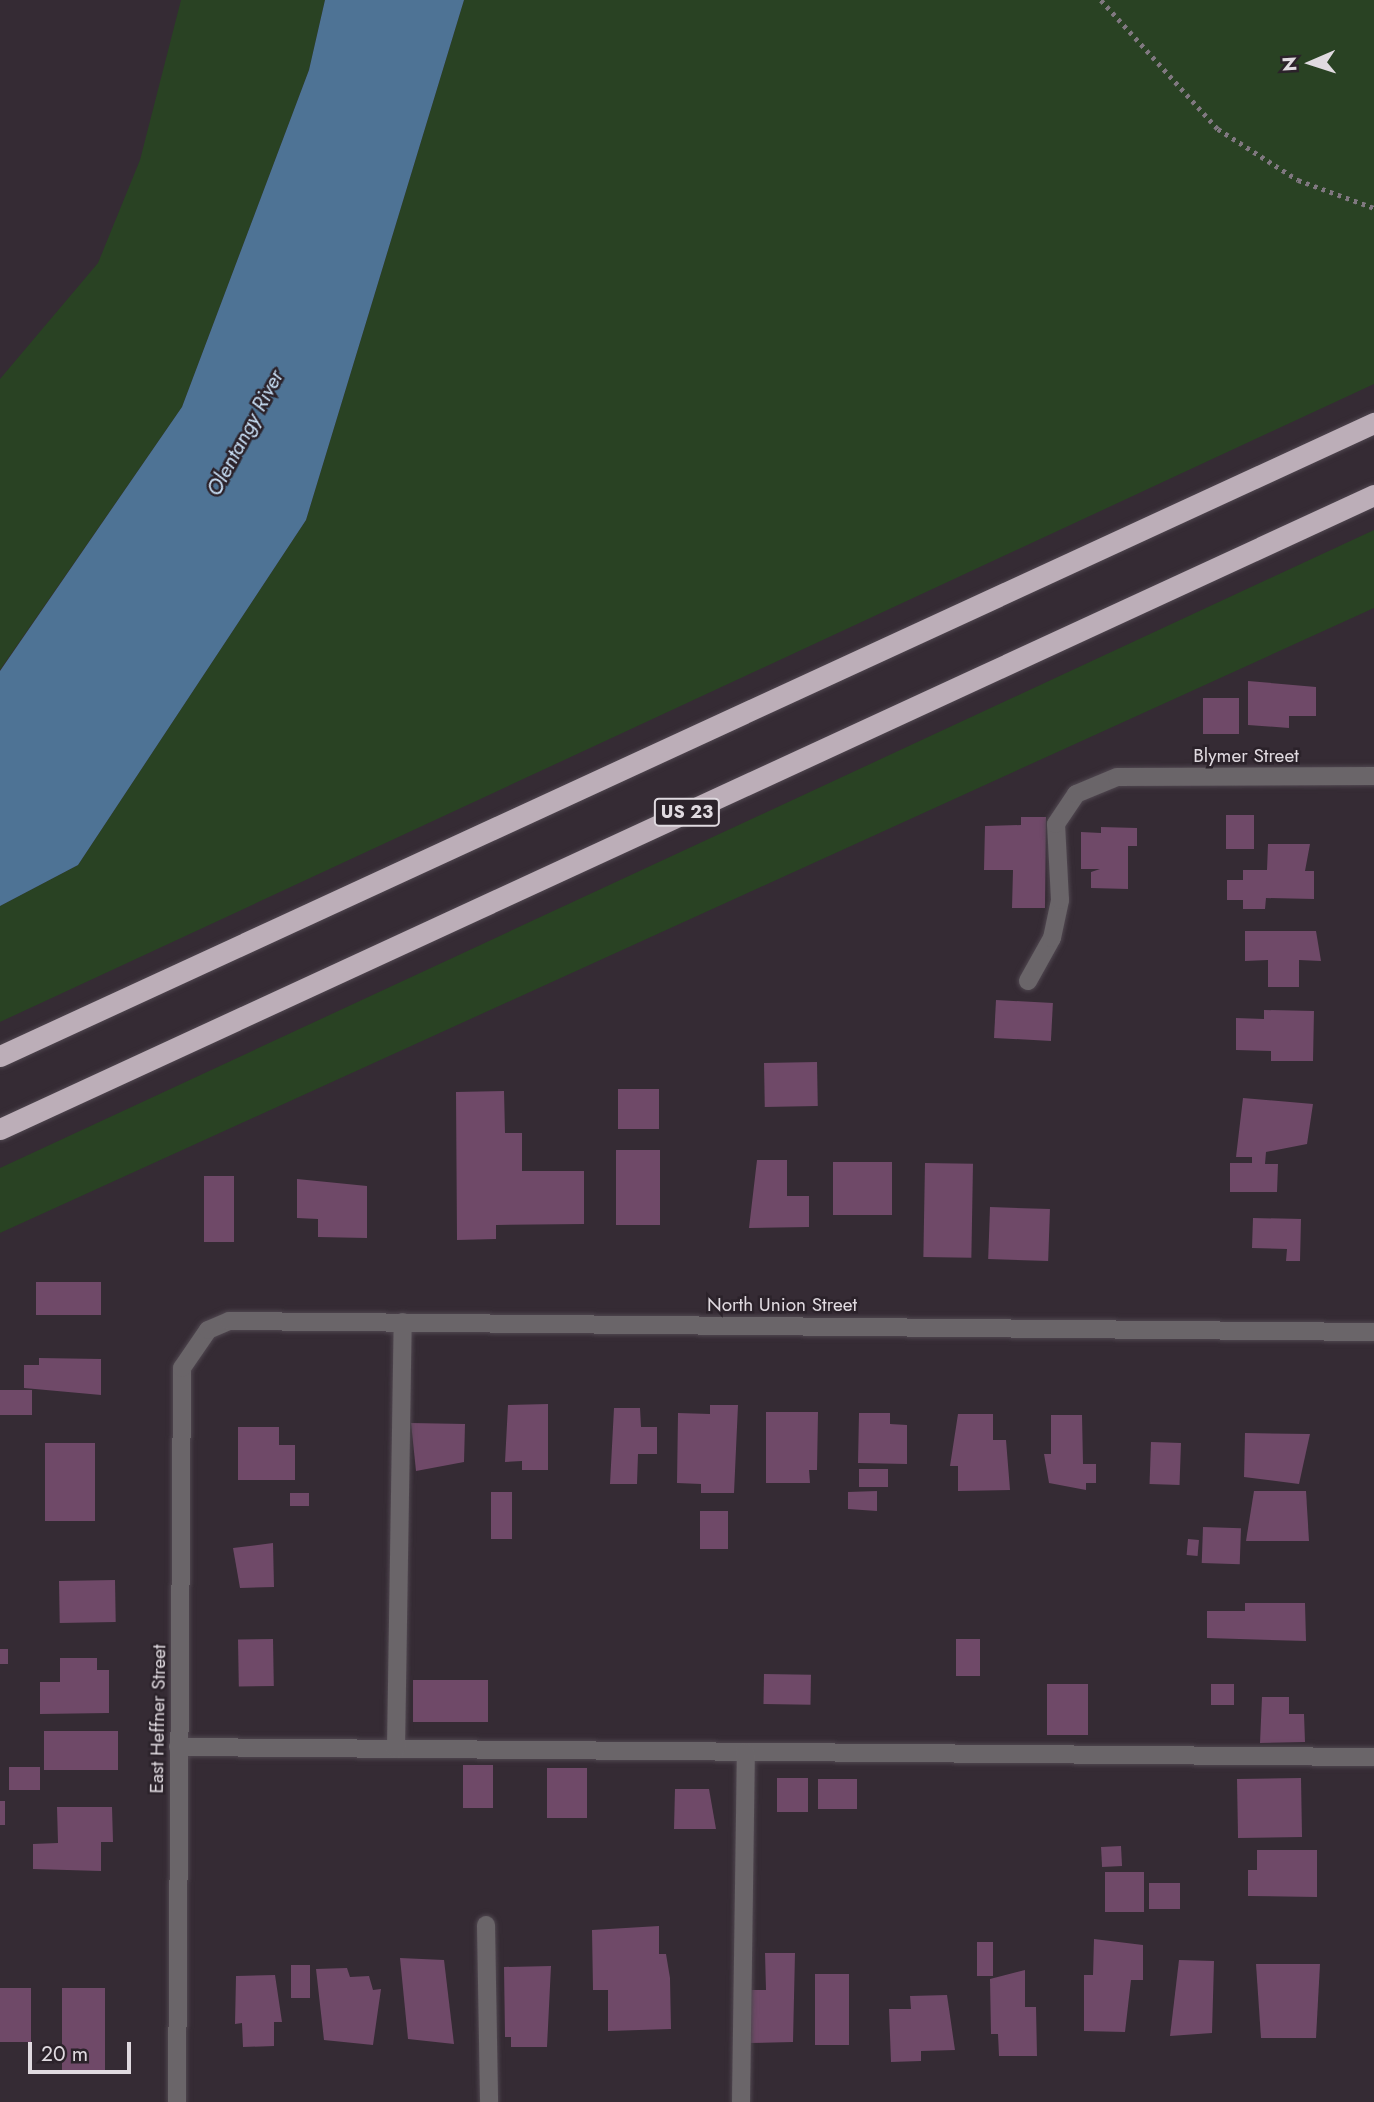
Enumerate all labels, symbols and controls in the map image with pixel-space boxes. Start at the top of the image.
north arrow [1276,28,1346,98]
text: N [1276,56,1303,72]
water label: Olentangy River [201,366,289,500]
street label: Blymer Street [1193,745,1299,767]
road number: US 23 [654,798,720,826]
street label: North Union Street [707,1294,857,1316]
street label: East Heffner Street [145,1644,171,1794]
scale bar [32,2028,135,2072]
text: 20 m [41,2039,88,2069]

